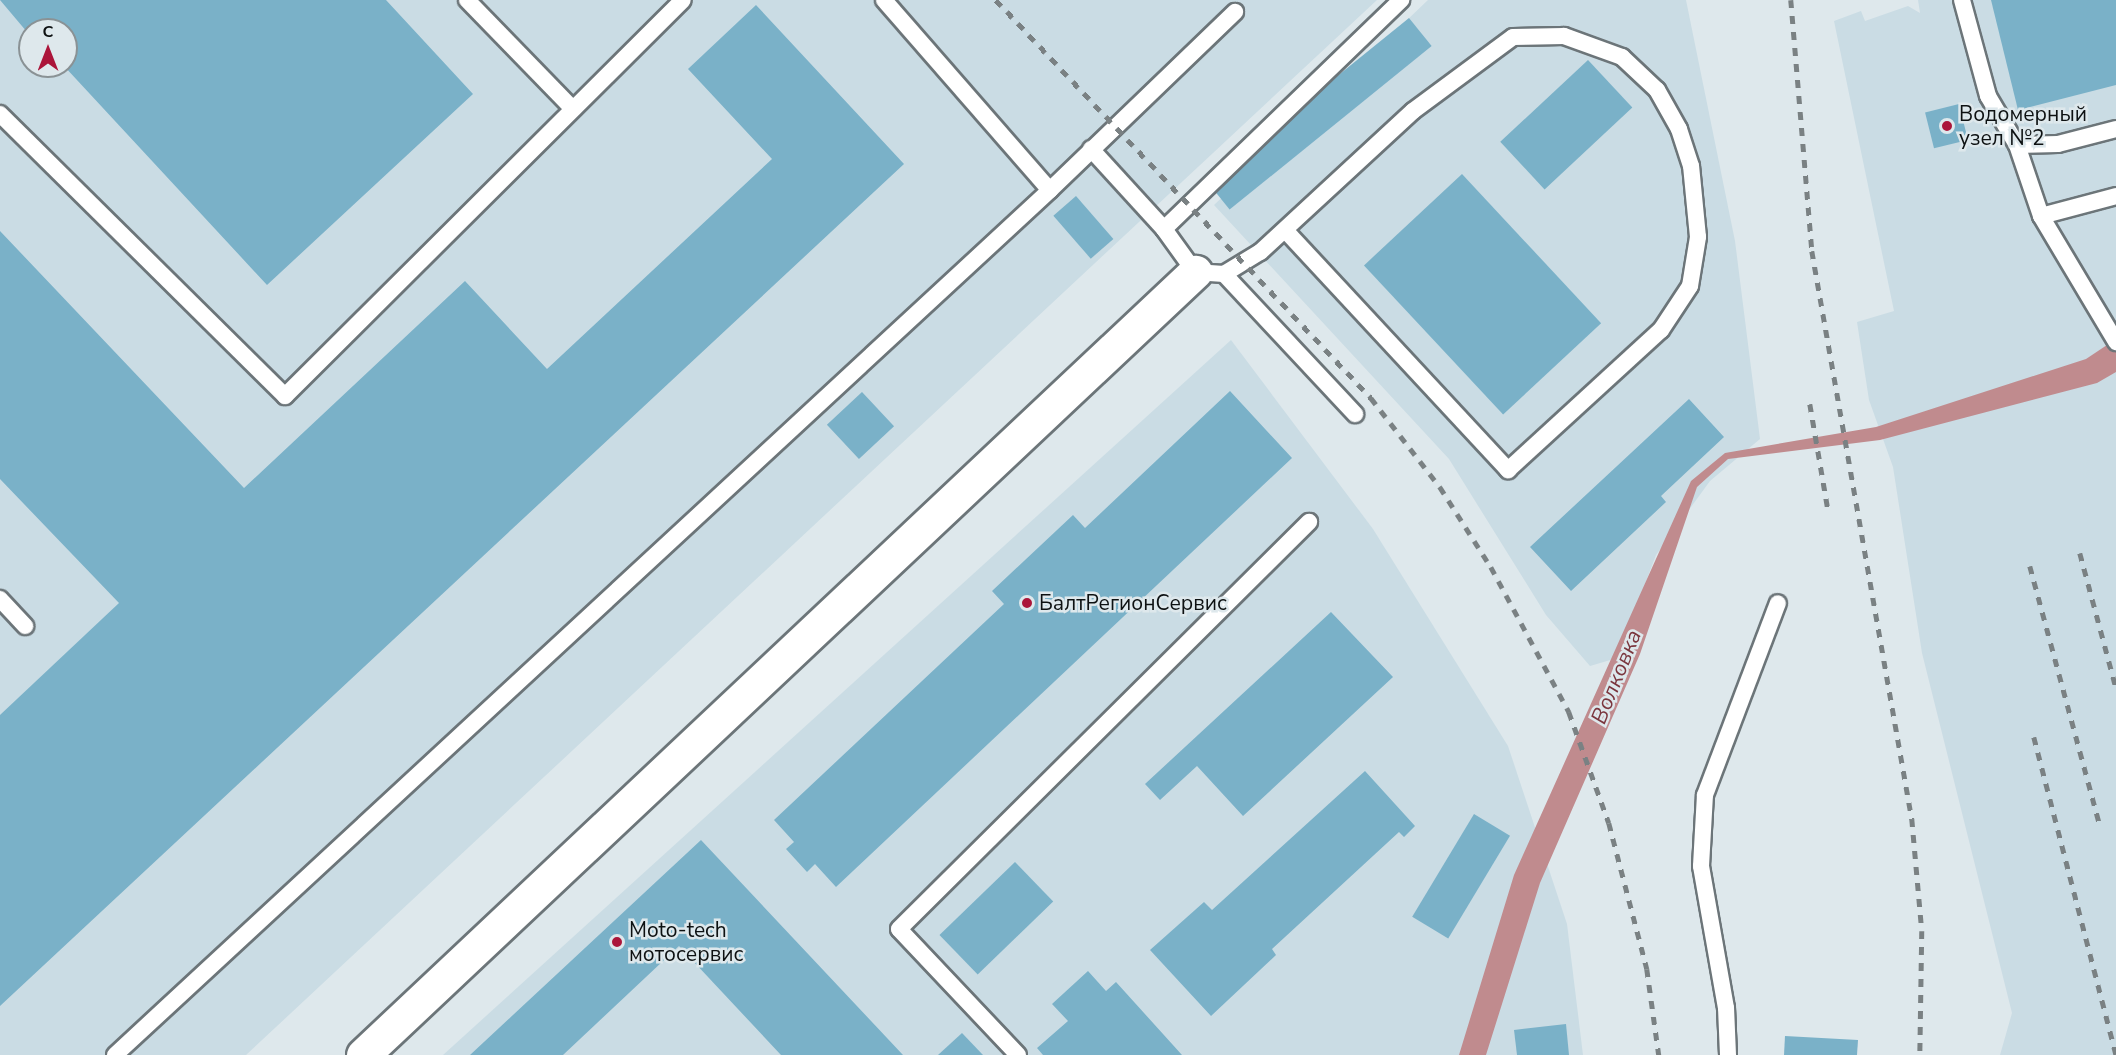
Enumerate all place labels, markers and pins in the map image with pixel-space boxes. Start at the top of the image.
place label: Водомерный узел №2 [1959,101,2087,151]
marker: Водомерный узел №2 [1940,119,1954,133]
place label: БалтРегионСервис [1039,590,1227,616]
marker: БалтРегионСервис [1020,596,1034,610]
place label: Moto-tech мотосервис [629,917,743,967]
marker: Moto-tech мотосервис [610,935,624,949]

